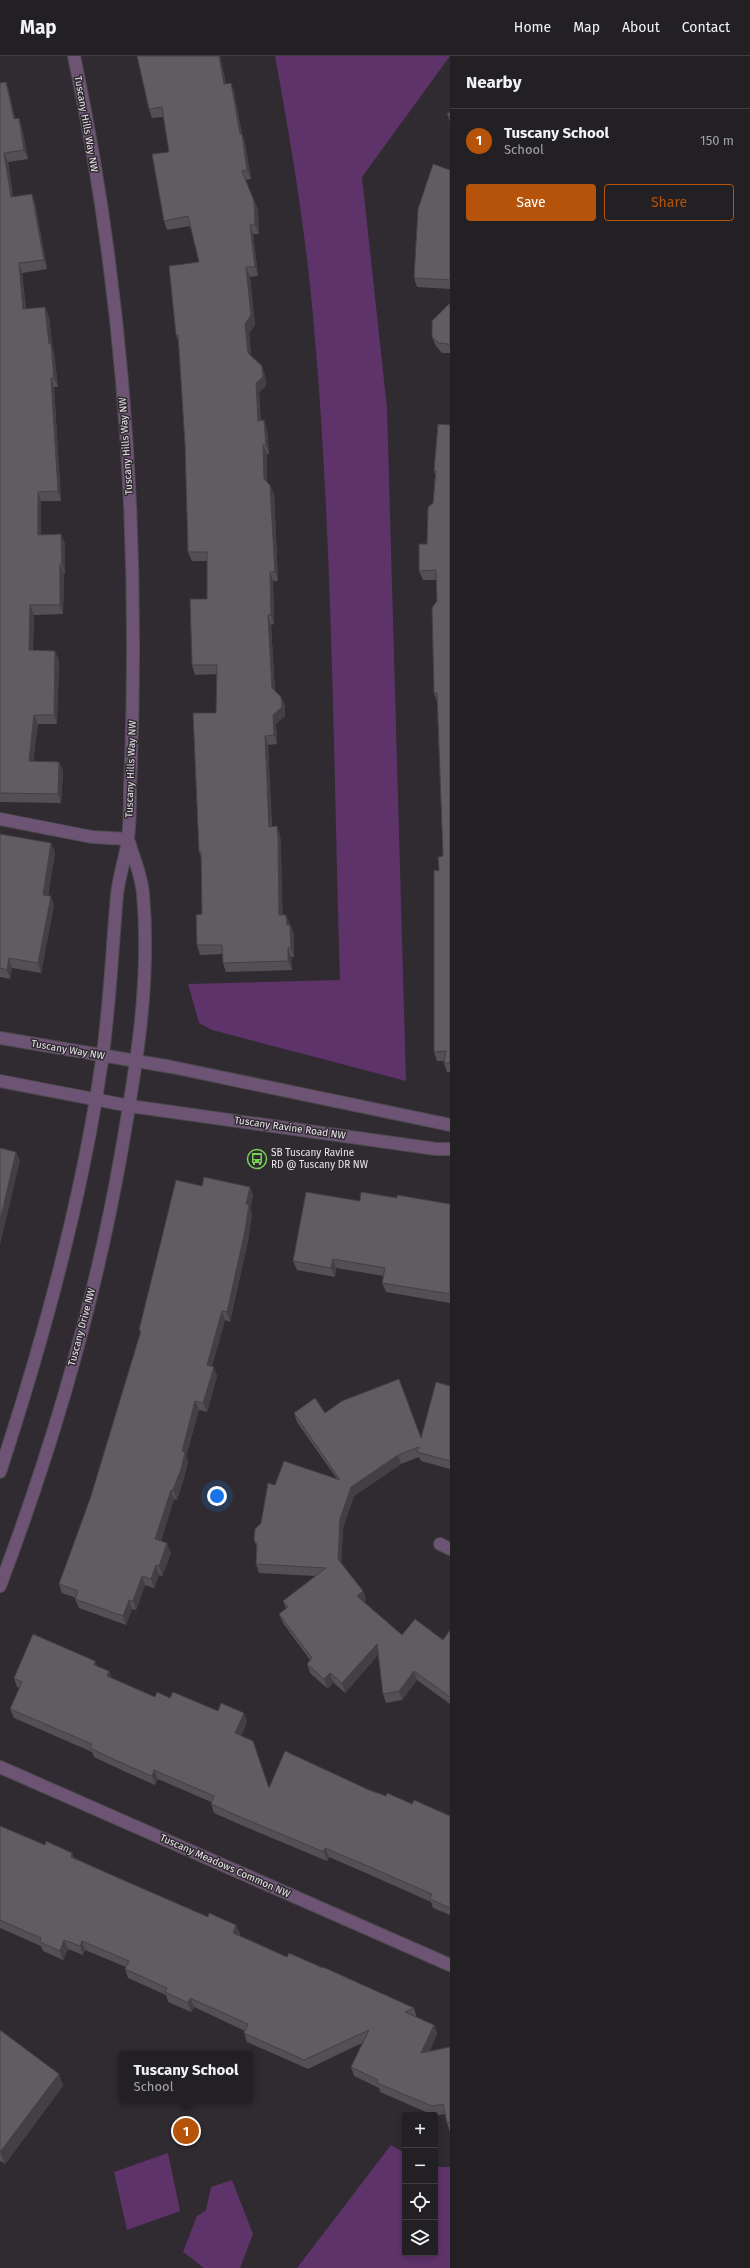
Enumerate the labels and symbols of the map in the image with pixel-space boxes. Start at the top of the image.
street label: Tuscany Hills Way NW [72,75,100,174]
street label: Tuscany Hills Way NW [117,396,135,495]
street label: Tuscany Hills Way NW [123,719,139,818]
street label: Tuscany Way NW [30,1038,107,1063]
street label: Tuscany Ravine Road NW [233,1114,347,1142]
place label: SB Tuscany Ravine RD @ Tuscany DR NW [271,1147,369,1171]
bus stop icon: SB Tuscany Ravine RD @ Tuscany DR NW [246,1148,268,1170]
street label: Tuscany Drive NW [66,1286,98,1367]
your location [207,1486,227,1506]
street label: Tuscany Meadows Common NW [158,1832,293,1901]
pin: 1 [173,2116,199,2146]

